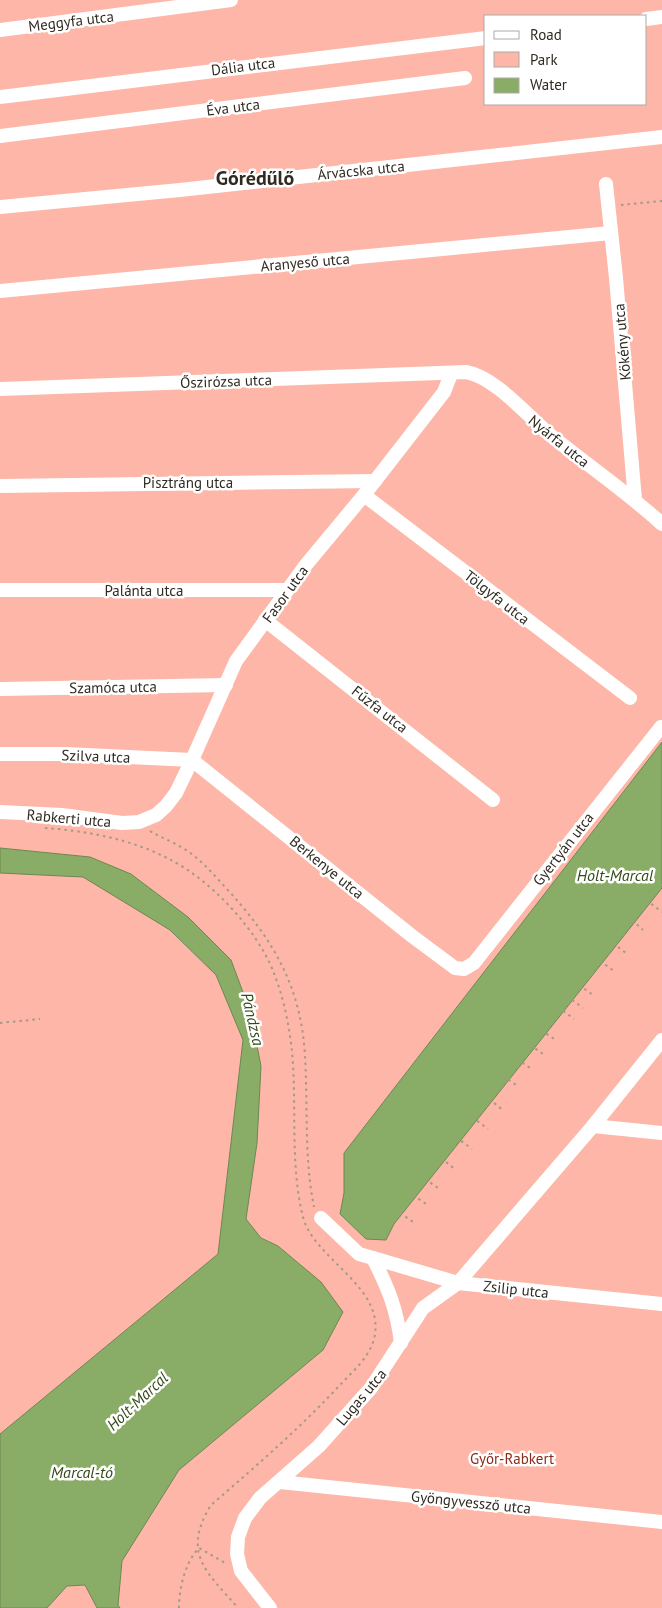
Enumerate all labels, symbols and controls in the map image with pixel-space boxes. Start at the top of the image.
street label: Meggyfa utca [27,6,115,36]
legend [484,15,647,105]
text: Road [530,25,562,44]
text: Park [530,50,558,69]
street label: Dália utca [210,53,276,79]
text: Water [530,75,567,94]
street label: Éva utca [205,94,261,120]
street label: Árvácska utca [317,156,405,184]
district label: Górédűlő [216,165,294,191]
street label: Aranyeső utca [260,249,350,275]
street label: Kökény utca [609,303,635,381]
street label: Őszirózsa utca [180,370,272,392]
street label: Nyárfa utca [525,411,593,471]
street label: Pisztráng utca [143,473,233,492]
street label: Fasor utca [258,562,312,626]
street label: Tölgyfa utca [461,566,533,628]
street label: Palánta utca [104,581,184,600]
street label: Szamóca utca [69,677,157,697]
street label: Fűzfa utca [348,681,412,737]
street label: Szilva utca [61,745,131,767]
street label: Rabkerti utca [26,805,112,831]
street label: Gyertyán utca [528,808,598,890]
street label: Berkenye utca [286,831,368,903]
water label: Holt-Marcal [577,865,654,885]
water label: Pándzsa [237,991,269,1048]
street label: Zsilip utca [482,1276,550,1302]
street label: Lugas utca [332,1365,390,1429]
water label: Holt-Marcal [102,1367,172,1434]
park label: Győr-Rabkert [470,1449,554,1468]
water label: Marcal-tó [51,1462,113,1482]
street label: Gyöngyvessző utca [410,1486,532,1518]

